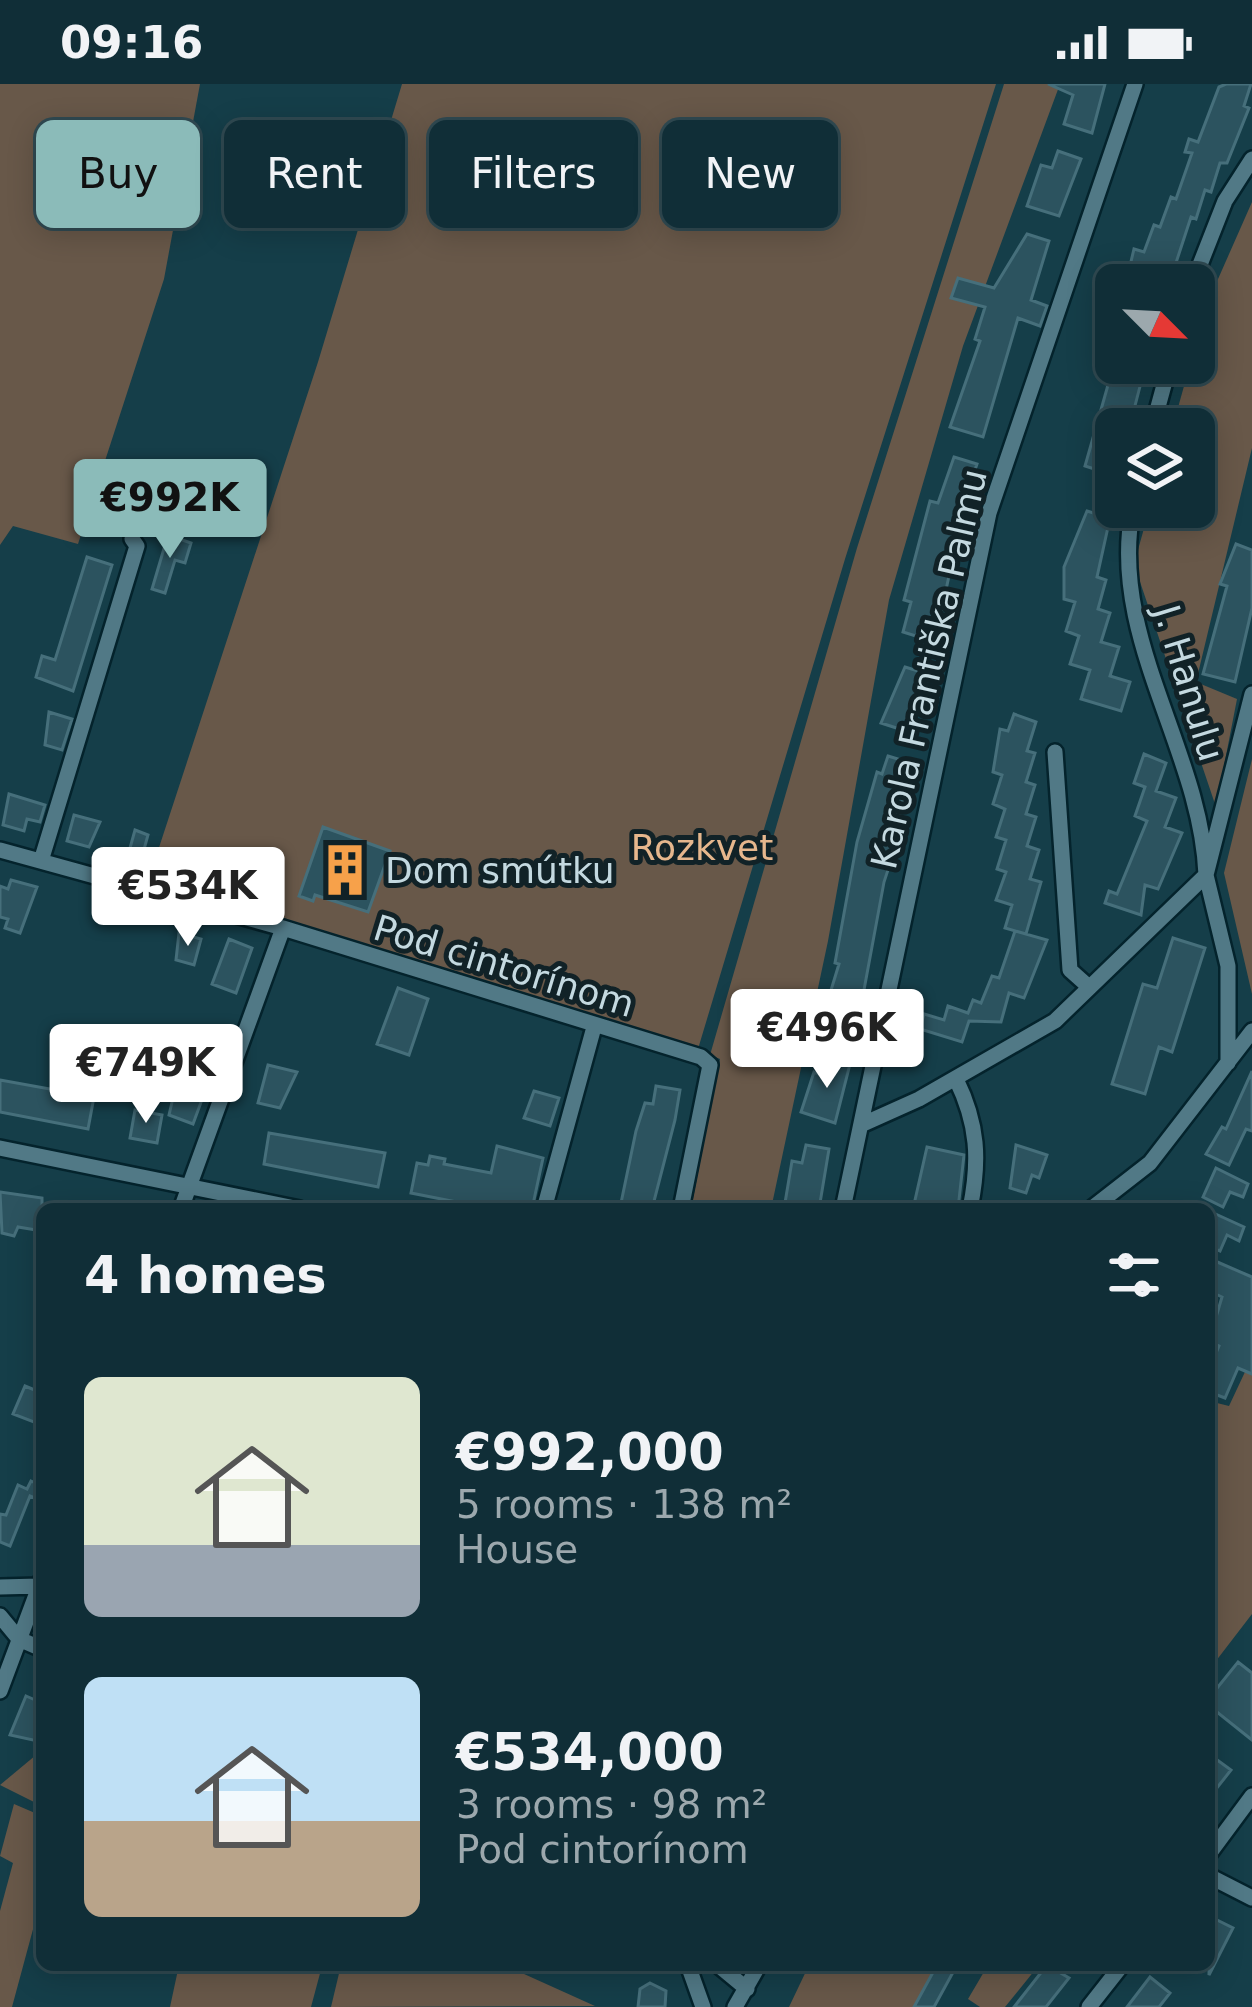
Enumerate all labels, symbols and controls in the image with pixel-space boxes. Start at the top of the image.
text: 09:16 [60,16,203,69]
chip: Buy [36,120,200,228]
chip: Rent [224,120,405,228]
chip: Filters [429,120,638,228]
chip: New [662,120,838,228]
north arrow [1095,264,1215,384]
map controls [1095,264,1215,528]
button: layers [1095,408,1215,528]
pin: €992K [86,459,254,561]
street label: Karola Františka Palmu [863,465,995,873]
text: €992K [101,475,239,520]
street label: J. Hanulu [1145,598,1232,766]
park label: Rozkvet [631,827,773,868]
building icon: Dom smútku [316,841,374,899]
pin: €534K [104,847,272,949]
place label: Dom smútku [385,850,615,891]
text: €534K [119,863,257,908]
street label: Pod cintorínom [369,907,639,1025]
pin: €496K [743,989,911,1091]
text: €496K [758,1005,896,1050]
pin: €749K [62,1024,230,1126]
text: €749K [77,1040,215,1085]
icon: filters [1101,1242,1167,1308]
text: 4 homes [84,1246,327,1305]
text: €992,000 [456,1423,724,1482]
icon: home [180,1425,324,1569]
text: 5 rooms · 138 m² [456,1482,792,1527]
text: House [456,1527,578,1572]
text: €534,000 [456,1723,724,1782]
icon: home [180,1725,324,1869]
text: 3 rooms · 98 m² [456,1782,767,1827]
text: Pod cintorínom [456,1827,749,1872]

